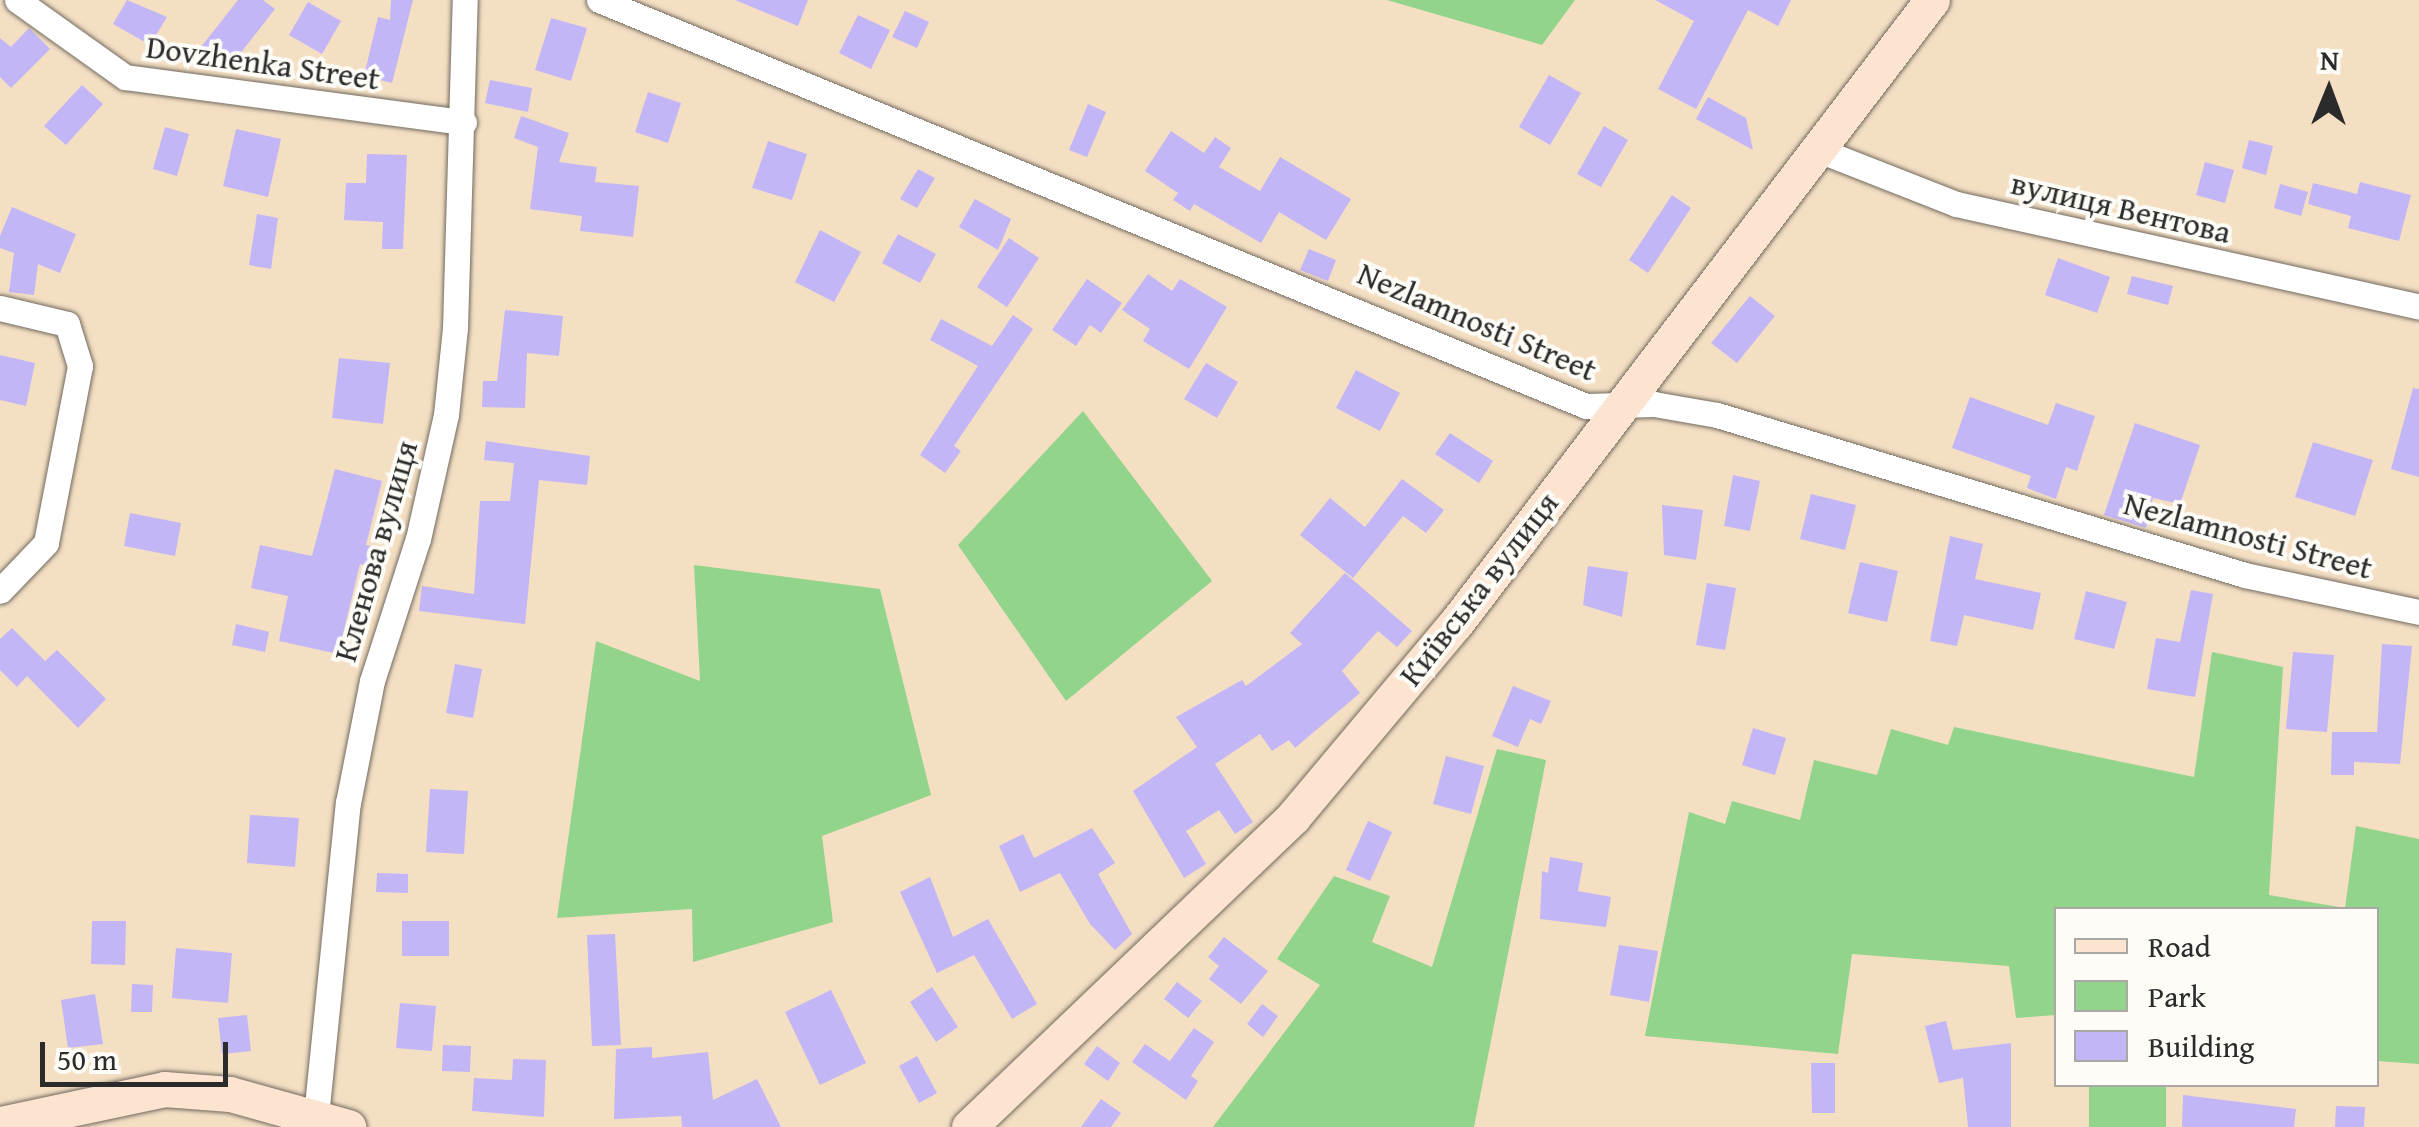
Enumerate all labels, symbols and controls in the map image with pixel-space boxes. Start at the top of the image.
street label: Dovzhenka Street [144,28,382,98]
text: N [2320,39,2339,80]
north arrow [2279,40,2379,140]
street label: вулиця Вентова [2007,164,2235,252]
street label: Nezlamnosti Street [1352,254,1602,390]
street label: Кленова вулиця [326,436,426,666]
street label: Київська вулиця [1391,484,1567,694]
street label: Nezlamnosti Street [2120,484,2376,588]
legend [2054,907,2379,1087]
text: Road [2148,924,2211,968]
text: Park [2148,974,2206,1018]
scale bar [45,1022,232,1084]
text: Building [2148,1024,2254,1068]
text: 50 m [57,1037,117,1081]

